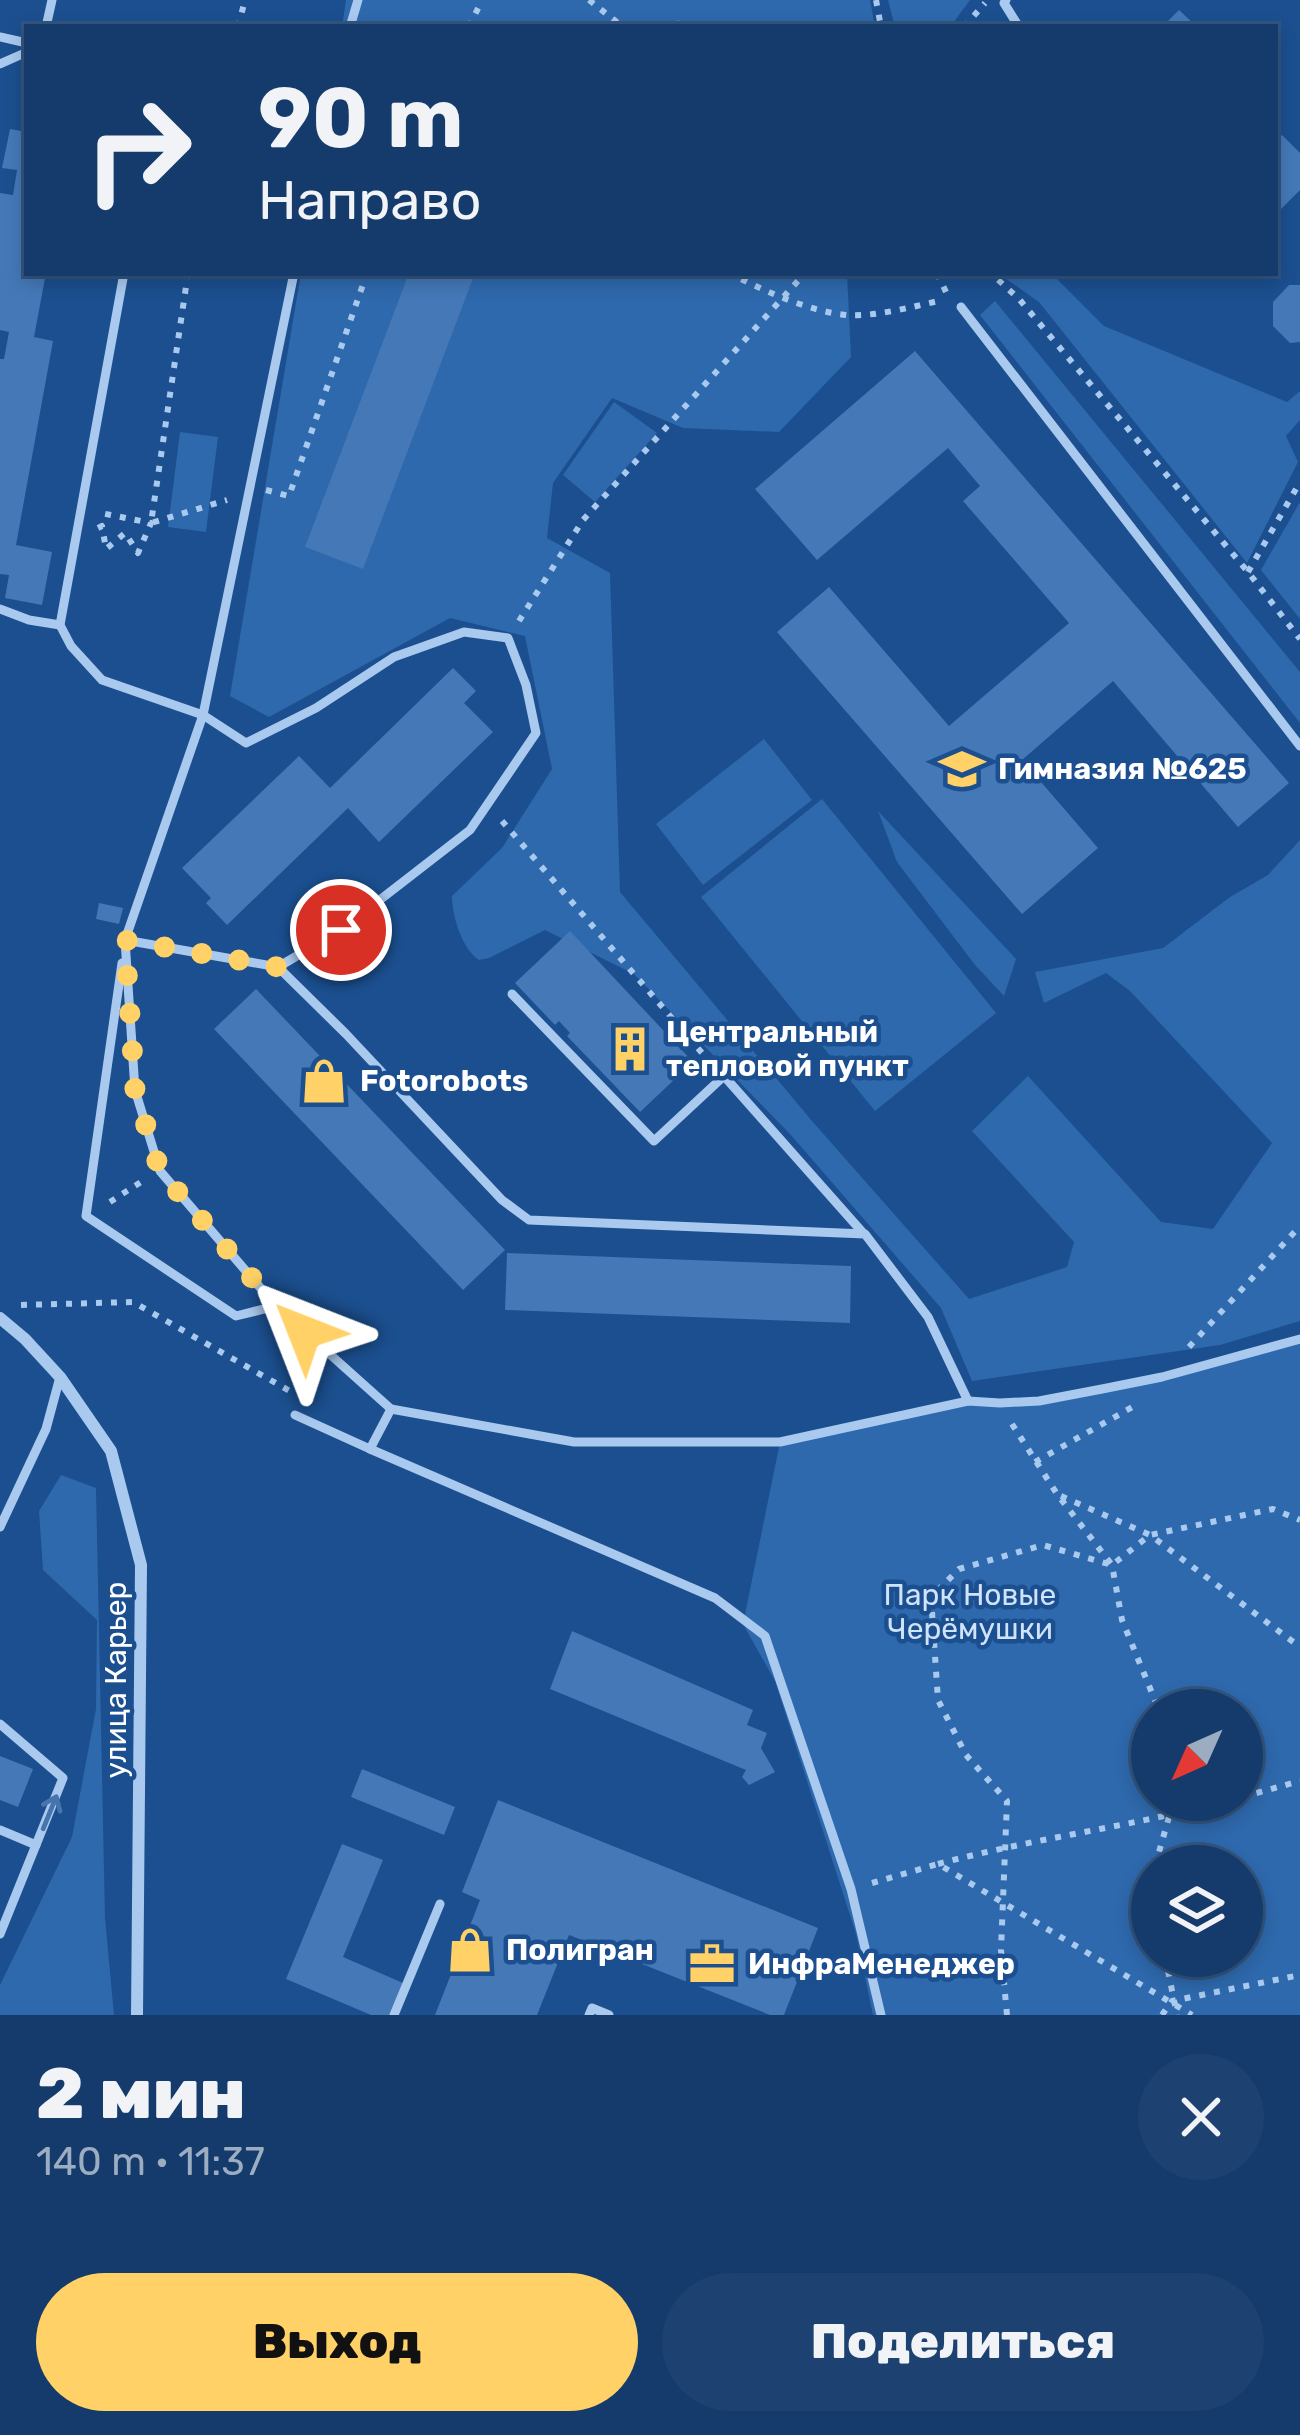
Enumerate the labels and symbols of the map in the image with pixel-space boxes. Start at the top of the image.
school or university icon: Гимназия №625 [937,744,987,794]
place label: Гимназия №625 [998,751,1247,787]
pin [290,879,392,981]
place label: Центральный тепловой пункт [666,1014,909,1084]
building icon: Центральный тепловой пункт [605,1024,655,1074]
shop icon: Fotorobots [299,1056,349,1106]
place label: Fotorobots [360,1063,528,1099]
position arrow [241,1269,367,1395]
park label: Парк Новые Черёмушки [884,1577,1056,1647]
street label: улица Карьер [98,1582,134,1778]
north arrow [1131,1689,1263,1821]
one-way arrow [41,1794,62,1831]
shop icon: Полигран [445,1925,495,1975]
place label: Полигран [506,1932,654,1968]
office icon: ИнфраМенеджер [687,1939,737,1989]
place label: ИнфраМенеджер [748,1946,1015,1982]

